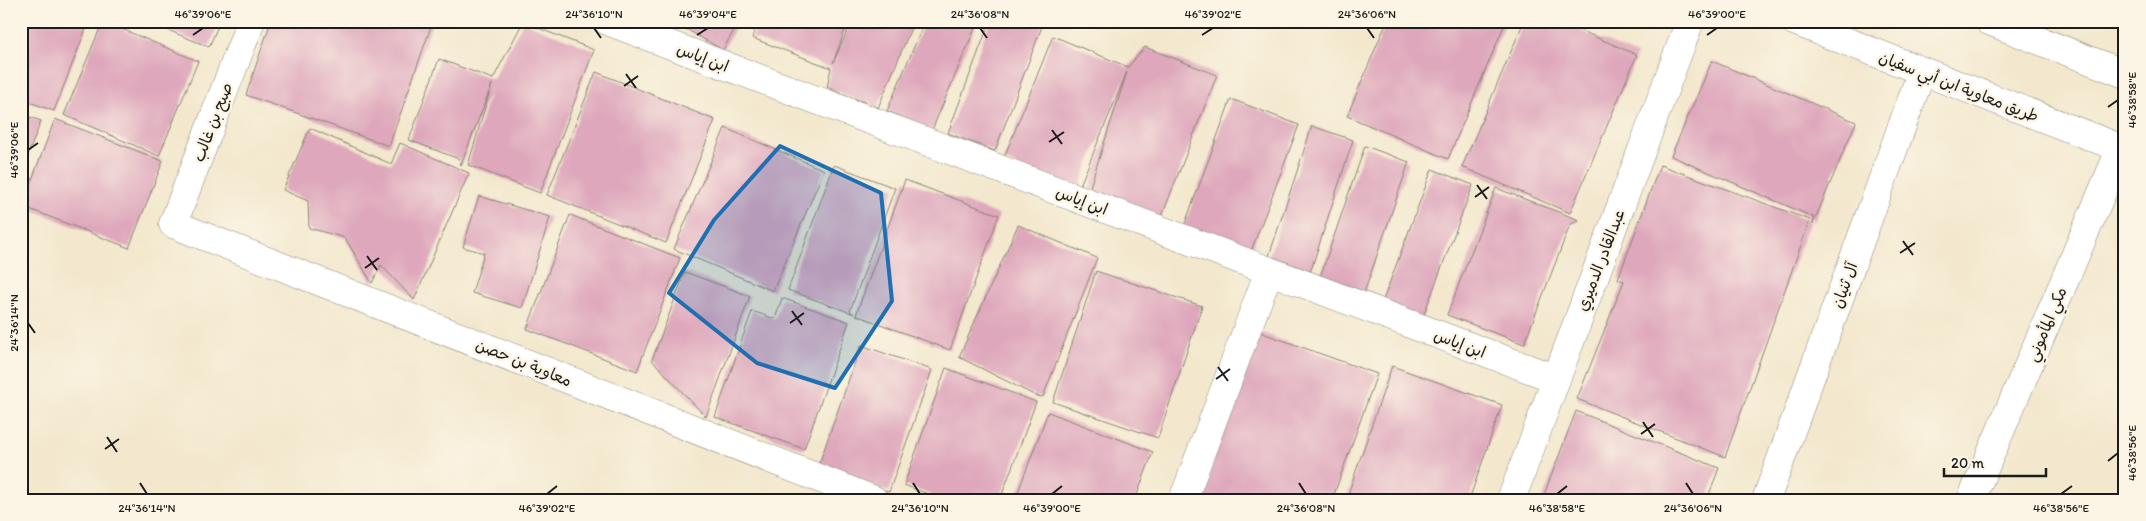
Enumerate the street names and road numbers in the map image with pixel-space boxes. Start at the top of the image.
street label: ابن إياس [674,39,731,77]
street label: طريق معاوية ابن أبي سفيان [1875,47,2041,130]
street label: صبح بن غالب [189,80,237,165]
street label: ابن إياس [1053,182,1110,220]
street label: عبدالقادر الدميري [1572,207,1630,314]
street label: آل ثنيان [1827,259,1862,311]
street label: مكي المأموني [2022,284,2075,366]
street label: ابن إياس [1431,325,1488,363]
street label: معاوية بن حصن [473,335,575,390]

